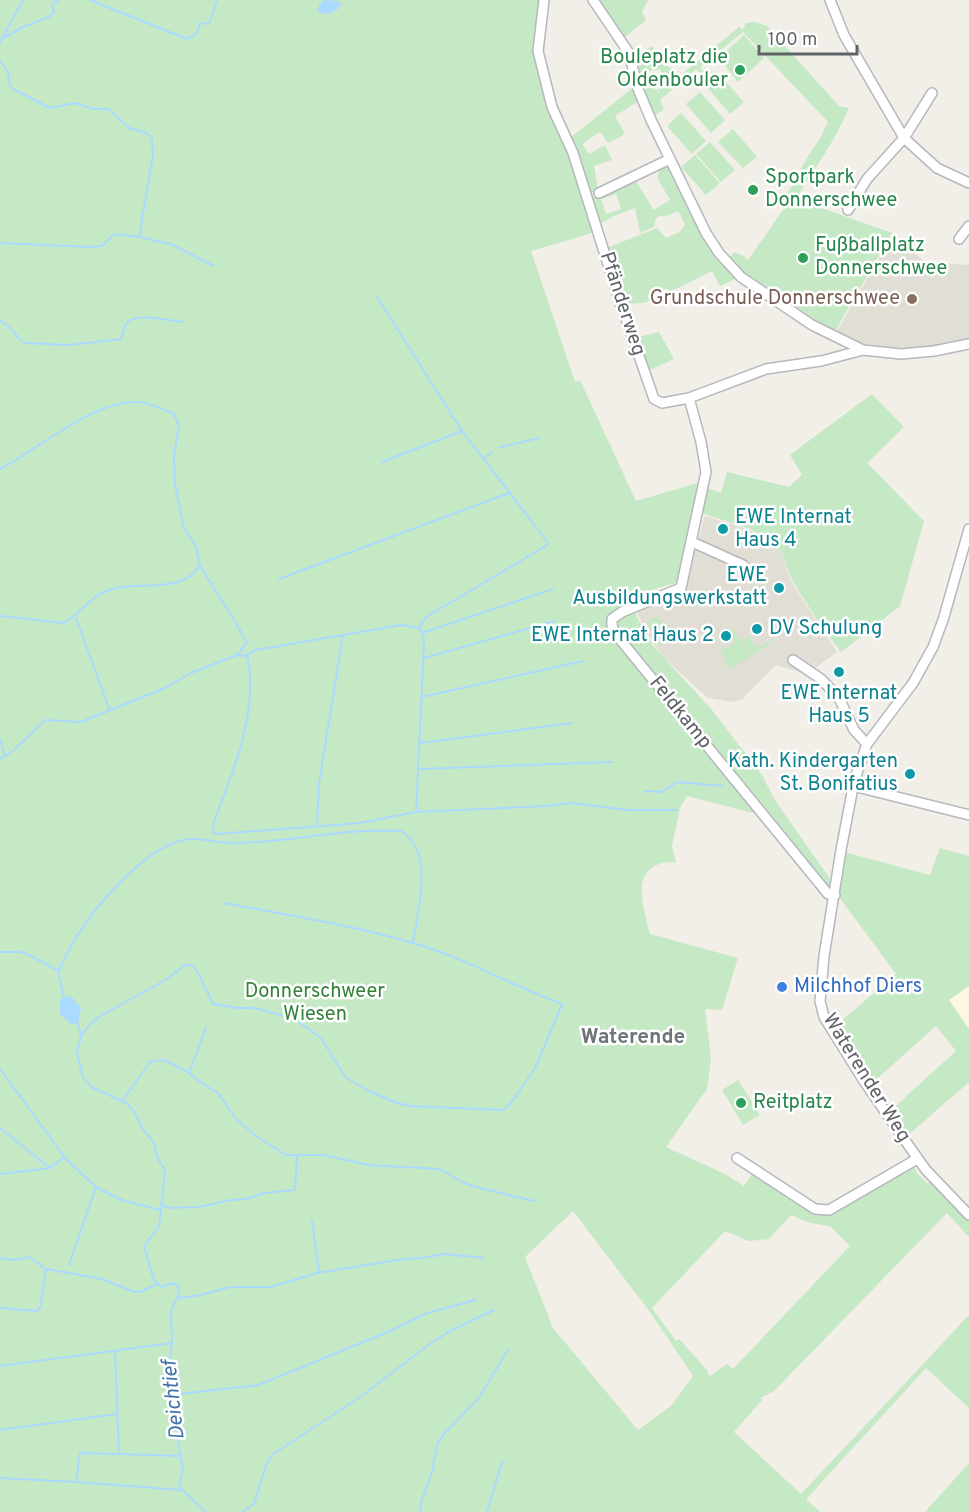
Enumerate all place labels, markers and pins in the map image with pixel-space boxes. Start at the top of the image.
place label: Bouleplatz die Oldenbouler [600,45,728,94]
marker: Bouleplatz die Oldenbouler [733,63,747,77]
place label: Sportpark Donnerschwee [765,165,897,214]
marker: Sportpark Donnerschwee [746,183,760,197]
place label: Fußballplatz Donnerschwee [815,233,947,282]
marker: Fußballplatz Donnerschwee [796,251,810,265]
place label: Grundschule Donnerschwee [650,286,900,312]
marker: Grundschule Donnerschwee [905,292,919,306]
place label: EWE Internat Haus 4 [735,505,852,554]
marker: EWE Internat Haus 4 [716,522,730,536]
place label: EWE Ausbildungswerkstatt [572,563,767,612]
marker: EWE Ausbildungswerkstatt [772,581,786,595]
place label: DV Schulung [769,616,882,642]
marker: DV Schulung [750,622,764,636]
place label: EWE Internat Haus 2 [531,623,714,649]
marker: EWE Internat Haus 2 [719,629,733,643]
marker: EWE Internat Haus 5 [832,665,846,679]
place label: EWE Internat Haus 5 [781,681,897,730]
place label: Kath. Kindergarten St. Bonifatius [728,749,898,798]
marker: Kath. Kindergarten St. Bonifatius [903,767,917,781]
place label: Milchhof Diers [794,974,922,1000]
marker: Milchhof Diers [775,980,789,994]
place label: Reitplatz [753,1090,833,1116]
marker: Reitplatz [734,1096,748,1110]

